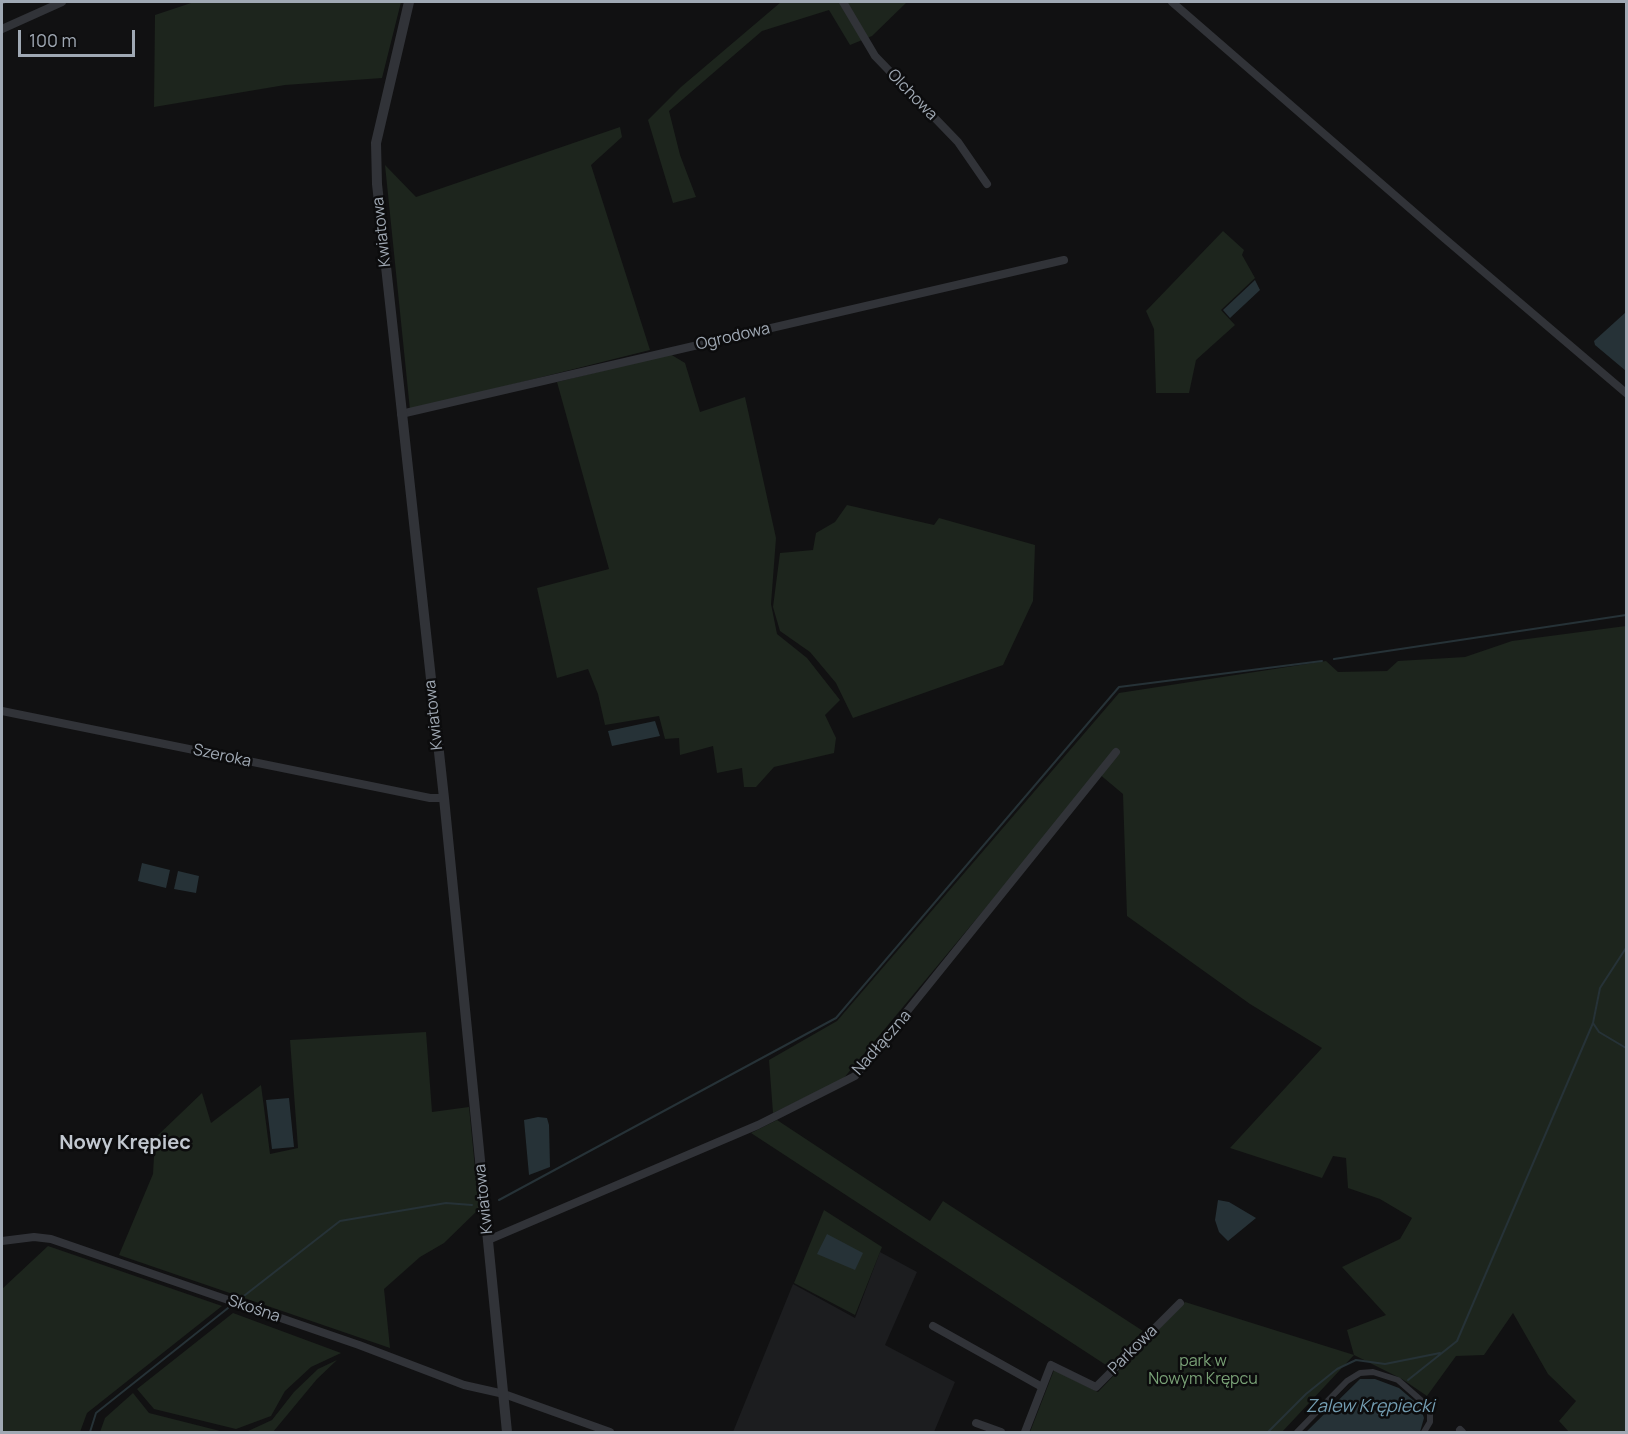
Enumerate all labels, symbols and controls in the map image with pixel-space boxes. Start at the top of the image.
scale bar [21,18,138,56]
text: 100 m [29,28,77,52]
street label: Olchowa [883,65,941,125]
street label: Kwiatowa [369,196,395,268]
street label: Ogrodowa [694,319,772,355]
street label: Kwiatowa [421,679,447,751]
street label: Szeroka [191,740,253,772]
street label: Nadłączna [849,1007,915,1079]
district label: Nowy Krępiec [59,1131,191,1155]
street label: Kwiatowa [471,1163,497,1235]
street label: Skośna [225,1291,283,1327]
street label: Parkowa [1104,1321,1162,1379]
park label: park w Nowym Krępcu [1148,1352,1258,1390]
water label: Zalew Krępiecki [1306,1396,1434,1418]

